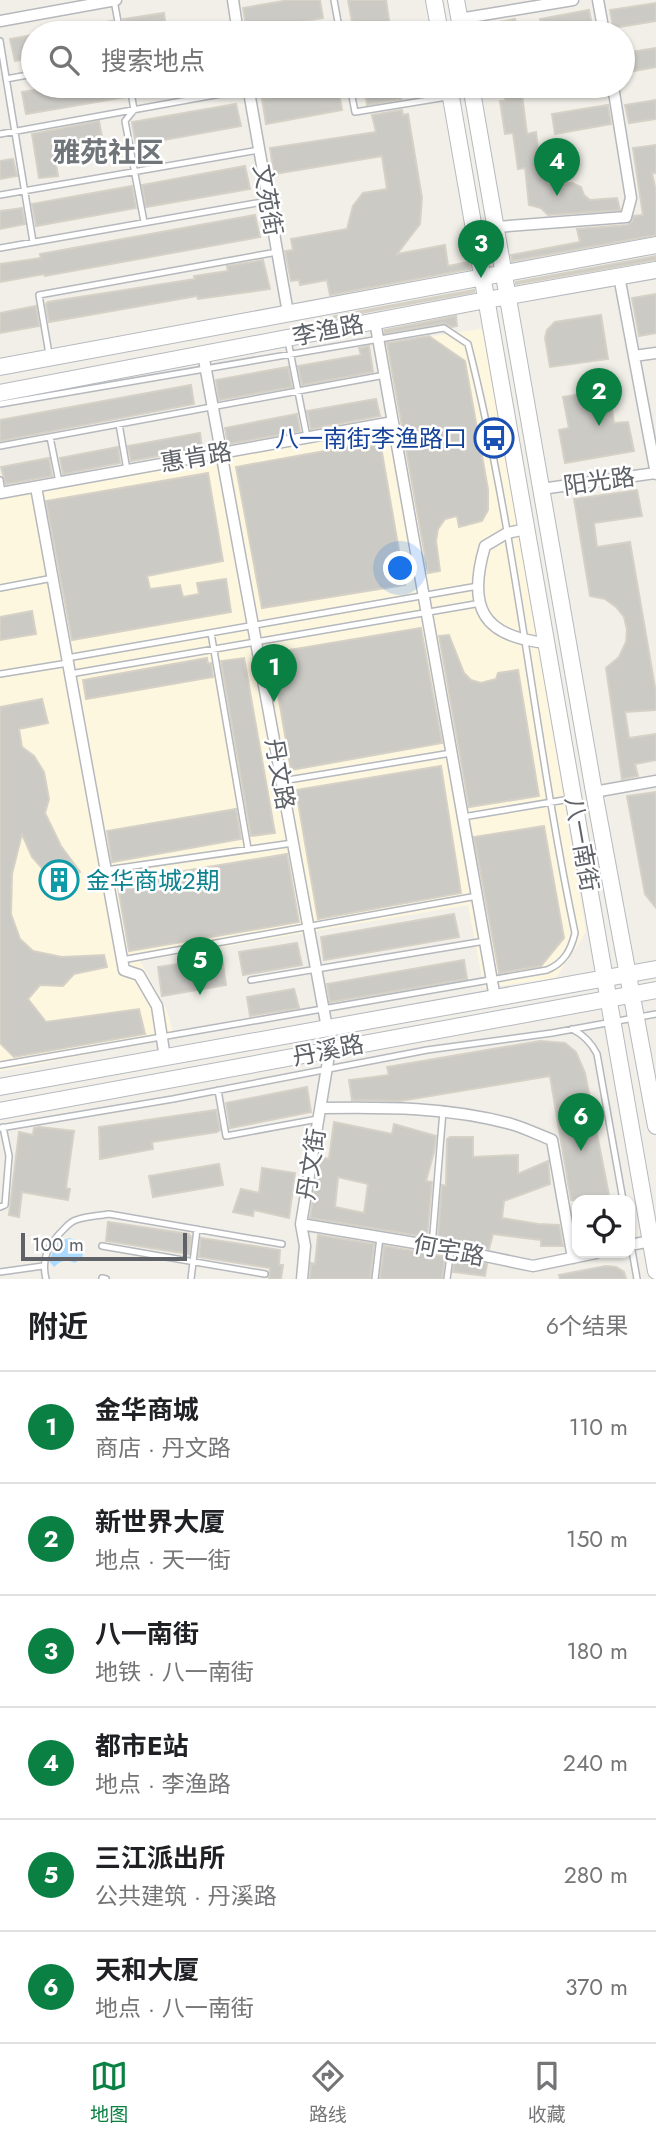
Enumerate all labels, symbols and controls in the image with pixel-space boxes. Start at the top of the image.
search box [21,21,635,98]
icon: search [45,41,83,79]
text: 搜索地点 [101,42,205,80]
district label: 雅苑社区 [52,132,164,173]
pin: 4 [534,138,580,196]
street label: 文苑街 [245,162,291,238]
pin: 3 [458,220,504,278]
street label: 李渔路 [289,306,367,354]
pin: 2 [576,368,622,426]
bus stop icon: 八一南街李渔路口 [473,417,515,459]
place label: 八一南街李渔路口 [275,421,467,456]
street label: 惠肯路 [158,434,234,480]
street label: 阳光路 [561,459,637,503]
your location [383,551,417,585]
pin: 1 [251,644,297,702]
street label: 丹文路 [257,736,303,812]
street label: 八一南街 [556,794,608,894]
building icon: 金华商城2期 [38,859,80,901]
place label: 金华商城2期 [86,863,220,898]
pin: 5 [177,937,223,995]
street label: 丹溪路 [289,1026,367,1074]
pin: 6 [558,1093,604,1151]
street label: 丹文街 [288,1126,334,1202]
map controls [572,1195,635,1258]
button: locate [572,1195,635,1258]
street label: 何宅路 [410,1226,488,1274]
scale bar [21,1230,187,1262]
text: 100 m [32,1231,84,1258]
text: 附近 [28,1305,88,1348]
text: 6个结果 [546,1309,628,1343]
text: 金华商城 [95,1391,199,1429]
text: 1 [45,1410,57,1444]
text: 110 m [569,1410,628,1444]
text: 商店 · 丹文路 [95,1431,231,1465]
text: 新世界大厦 [95,1503,225,1541]
text: 2 [43,1522,59,1556]
text: 150 m [566,1522,628,1556]
text: 地点 · 天一街 [95,1543,231,1577]
text: 八一南街 [95,1615,199,1653]
text: 3 [44,1634,58,1668]
text: 180 m [566,1634,628,1668]
text: 地铁 · 八一南街 [95,1655,254,1689]
text: 都市E站 [95,1727,189,1765]
text: 4 [43,1746,59,1780]
text: 240 m [563,1746,628,1780]
text: 地点 · 李渔路 [95,1767,231,1801]
text: 三江派出所 [95,1839,225,1877]
text: 5 [44,1858,58,1892]
text: 280 m [564,1858,628,1892]
text: 公共建筑 · 丹溪路 [95,1879,277,1913]
text: 天和大厦 [95,1951,199,1989]
text: 6 [43,1970,59,2004]
text: 370 m [565,1970,628,2004]
text: 地点 · 八一南街 [95,1991,254,2025]
tab: 地图 [90,2057,128,2128]
tab: 路线 [309,2057,347,2128]
tab: 收藏 [528,2057,566,2128]

